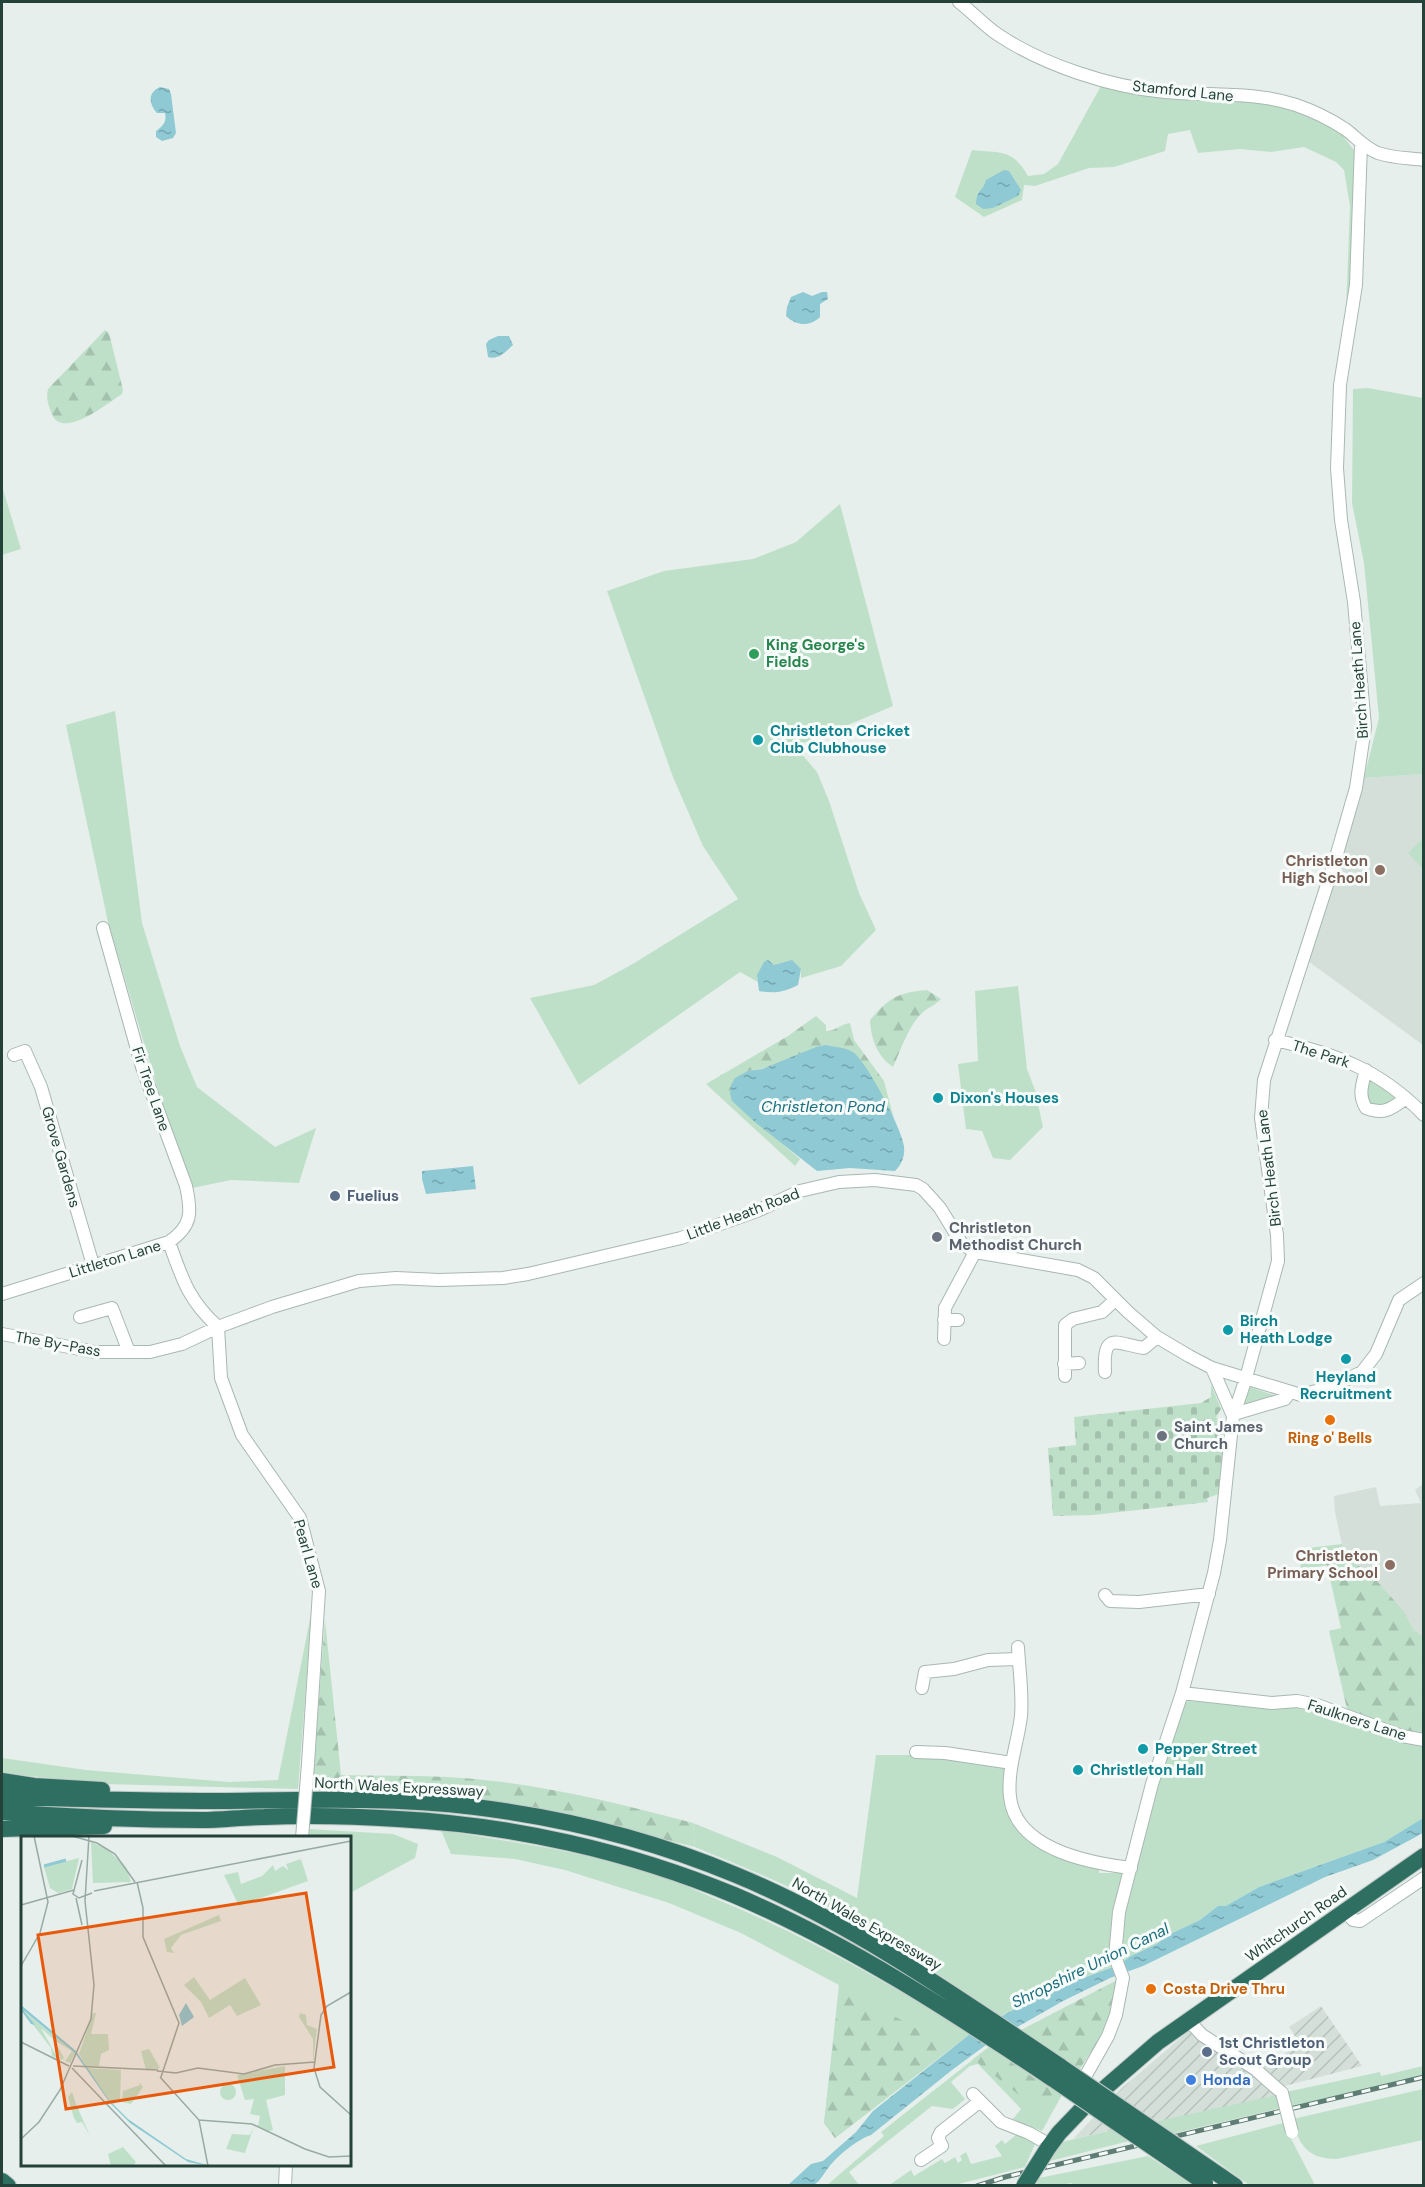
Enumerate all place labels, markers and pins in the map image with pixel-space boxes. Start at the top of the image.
place label: King George's Fields [766,635,865,672]
marker: King George's Fields [747,647,761,661]
place label: Christleton Cricket Club Clubhouse [770,721,910,758]
marker: Christleton Cricket Club Clubhouse [751,733,765,747]
place label: Christleton High School [1282,851,1368,888]
marker: Christleton High School [1373,863,1387,877]
place label: Dixon's Houses [950,1088,1059,1108]
marker: Dixon's Houses [931,1091,945,1105]
place label: Fuelius [347,1186,399,1206]
marker: Fuelius [328,1189,342,1203]
place label: Christleton Methodist Church [949,1218,1082,1255]
marker: Christleton Methodist Church [930,1230,944,1244]
place label: Birch Heath Lodge [1240,1311,1332,1348]
marker: Birch Heath Lodge [1221,1323,1235,1337]
marker: Heyland Recruitment [1339,1352,1353,1366]
place label: Heyland Recruitment [1300,1367,1392,1404]
marker: Ring o' Bells [1323,1413,1337,1427]
place label: Saint James Church [1174,1417,1263,1454]
place label: Ring o' Bells [1288,1428,1372,1448]
marker: Saint James Church [1155,1429,1169,1443]
place label: Christleton Primary School [1267,1546,1378,1583]
marker: Christleton Primary School [1383,1558,1397,1572]
place label: Pepper Street [1155,1739,1257,1759]
marker: Pepper Street [1136,1742,1150,1756]
place label: Christleton Hall [1090,1760,1204,1780]
marker: Christleton Hall [1071,1763,1085,1777]
place label: Costa Drive Thru [1163,1979,1285,1999]
marker: Costa Drive Thru [1144,1982,1158,1996]
place label: 1st Christleton Scout Group [1219,2033,1325,2070]
marker: 1st Christleton Scout Group [1200,2045,1214,2059]
place label: Honda [1203,2070,1251,2090]
marker: Honda [1184,2073,1198,2087]

